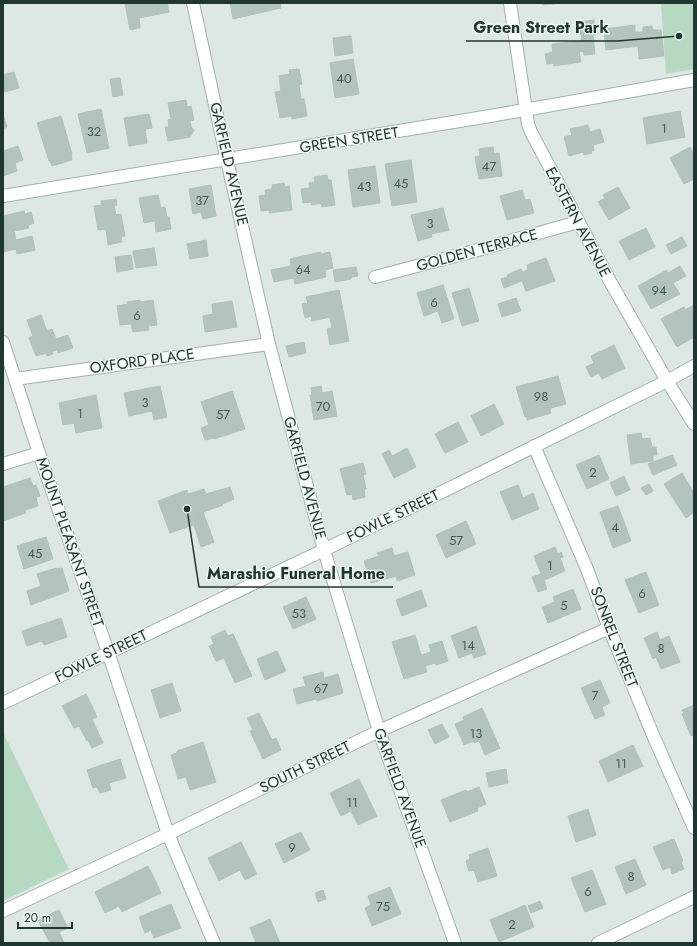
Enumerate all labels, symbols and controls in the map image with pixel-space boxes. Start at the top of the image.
callout: Green Street Park [466,13,617,41]
text: Green Street Park [473,16,609,39]
house number: 40 [336,69,352,88]
street label: GARFIELD AVENUE [204,100,254,228]
house number: 1 [661,119,667,138]
street label: GREEN STREET [298,121,400,159]
house number: 32 [87,122,101,141]
house number: 47 [482,157,496,176]
street label: EASTERN AVENUE [540,163,616,281]
house number: 45 [394,174,408,193]
house number: 43 [357,177,371,196]
house number: 37 [195,191,209,210]
house number: 3 [426,214,434,233]
street label: GOLDEN TERRACE [414,223,540,277]
house number: 64 [295,260,311,279]
house number: 94 [651,281,667,300]
house number: 6 [430,293,438,312]
house number: 6 [133,306,141,325]
street label: OXFORD PLACE [88,343,196,379]
house number: 98 [534,387,548,406]
house number: 3 [141,393,149,412]
house number: 70 [316,397,331,416]
house number: 1 [77,404,83,423]
house number: 57 [216,405,230,424]
street label: GARFIELD AVENUE [278,414,332,542]
street label: MOUNT PLEASANT STREET [31,454,109,630]
house number: 2 [589,463,597,482]
street label: FOWLE STREET [343,484,443,548]
house number: 4 [611,518,619,537]
house number: 57 [449,531,463,550]
house number: 45 [28,544,42,563]
house number: 1 [547,556,553,575]
callout: Marashio Funeral Home [199,559,393,587]
text: Marashio Funeral Home [207,562,385,585]
street label: SONREL STREET [585,583,643,691]
house number: 6 [638,584,646,603]
house number: 5 [560,596,568,615]
house number: 53 [292,604,306,623]
street label: FOWLE STREET [51,624,151,688]
house number: 14 [461,636,475,655]
house number: 8 [657,639,665,658]
house number: 67 [314,679,328,698]
house number: 7 [592,686,599,705]
house number: 13 [470,724,482,743]
street label: GARFIELD AVENUE [368,725,432,851]
street label: SOUTH STREET [256,735,354,799]
house number: 11 [615,754,627,773]
house number: 11 [346,793,358,812]
house number: 9 [288,838,296,857]
house number: 8 [627,867,635,886]
house number: 6 [584,882,592,901]
house number: 75 [376,897,390,916]
scale bar [18,904,72,930]
text: 20 m [24,909,51,927]
house number: 2 [508,915,516,934]

